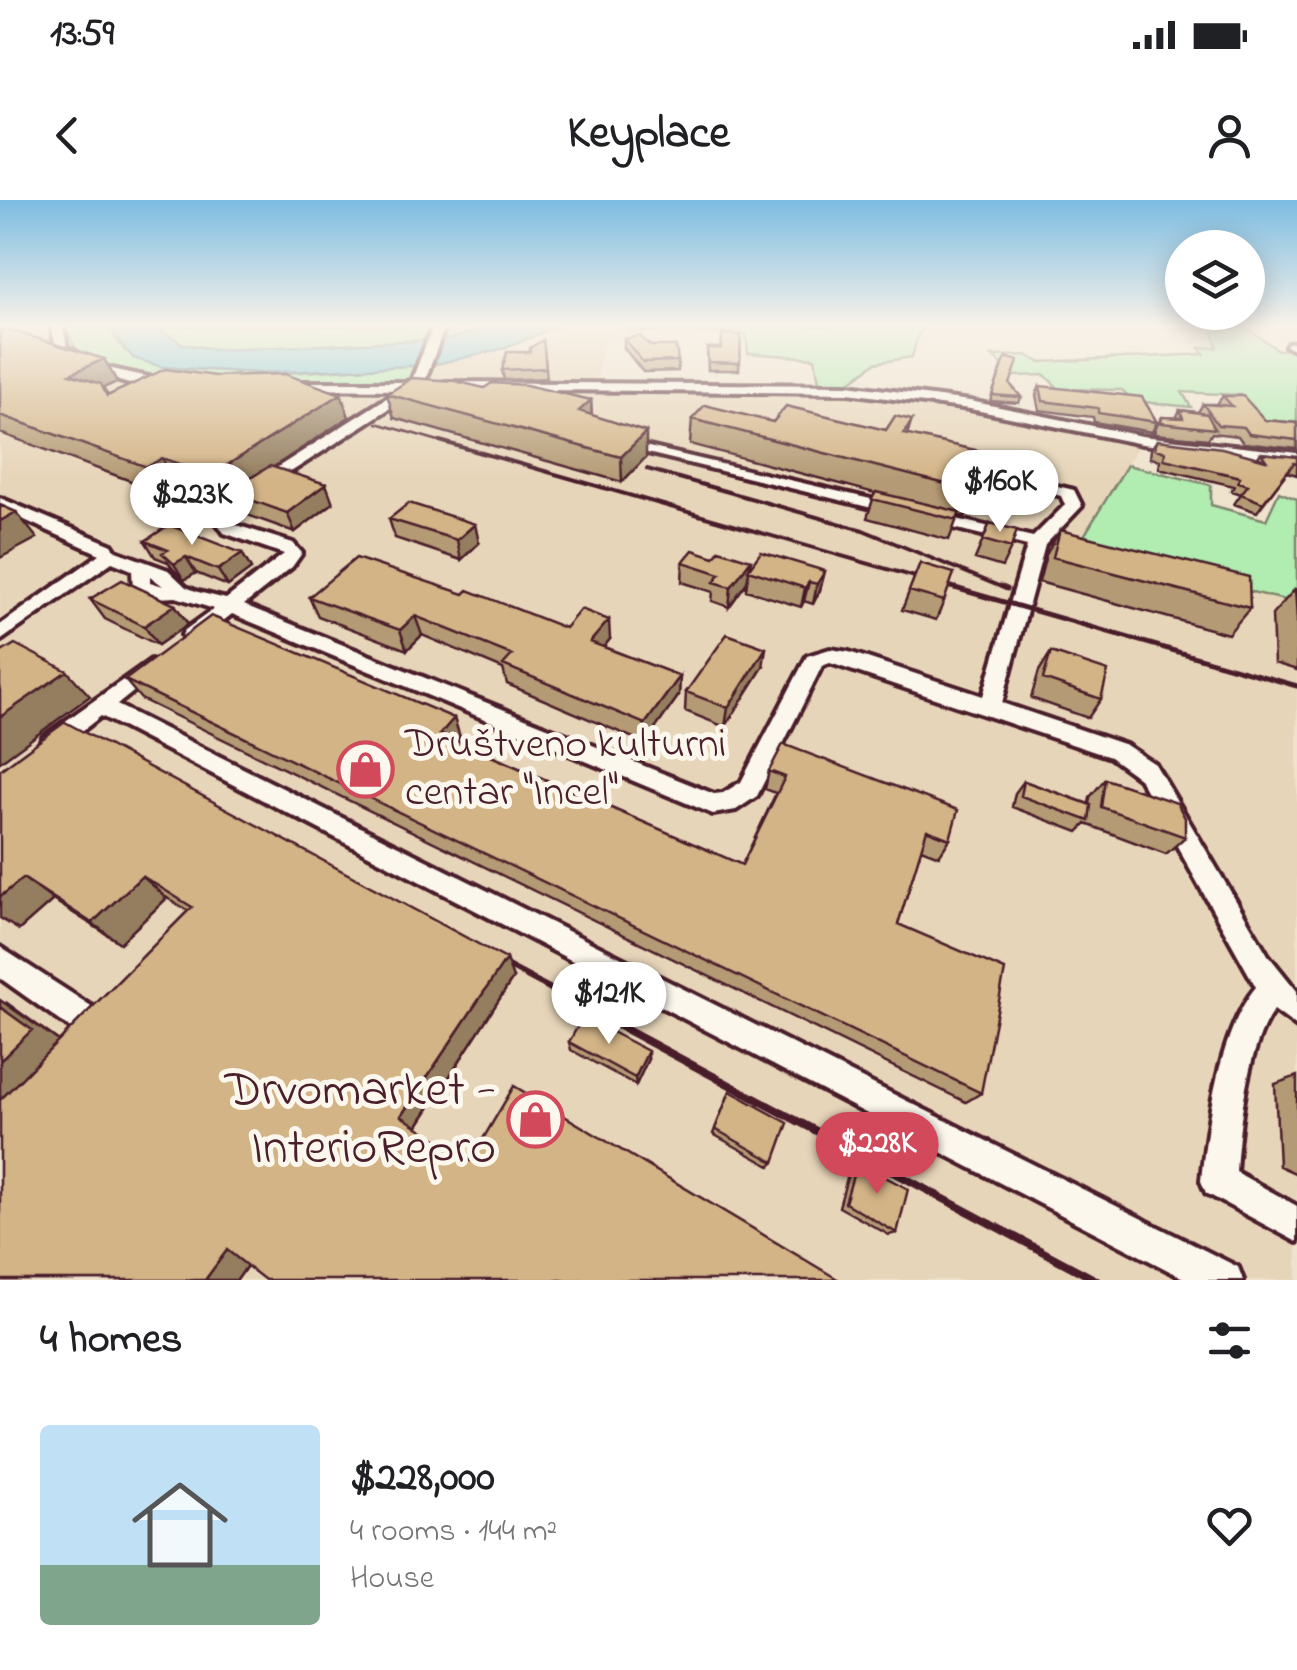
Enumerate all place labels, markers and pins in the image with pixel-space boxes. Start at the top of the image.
pin: $160K [930,450,1070,535]
pin: $223K [122,463,262,548]
place label: Društveno kulturni centar "Incel" [404,715,726,824]
shop icon: Društveno kulturni centar "Incel" [336,739,396,799]
pin: $121K [539,962,679,1047]
place label: Drvomarket - InterioRepro [224,1055,496,1186]
shop icon: Drvomarket - InterioRepro [505,1090,565,1150]
pin: $228K [807,1112,947,1197]

